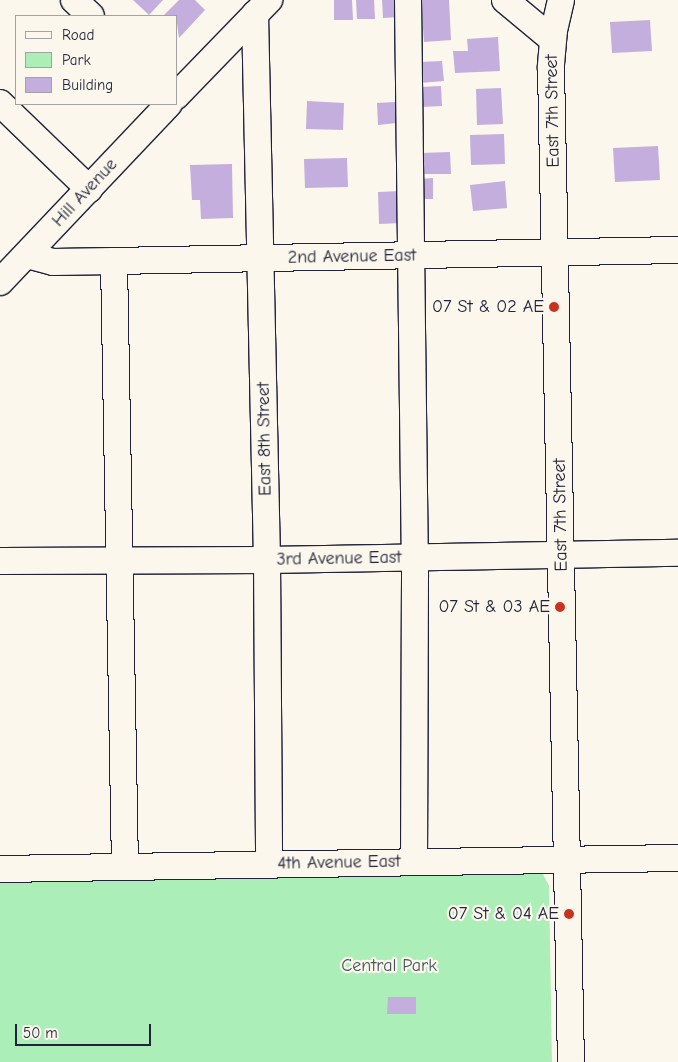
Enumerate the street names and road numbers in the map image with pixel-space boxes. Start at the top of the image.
street label: East 7th Street [541,54,565,168]
street label: Hill Avenue [48,154,122,232]
street label: 2nd Avenue East [288,245,416,269]
street label: East 8th Street [253,382,277,496]
street label: East 7th Street [549,458,573,572]
street label: 3rd Avenue East [276,547,402,571]
street label: 4th Avenue East [277,851,401,875]

